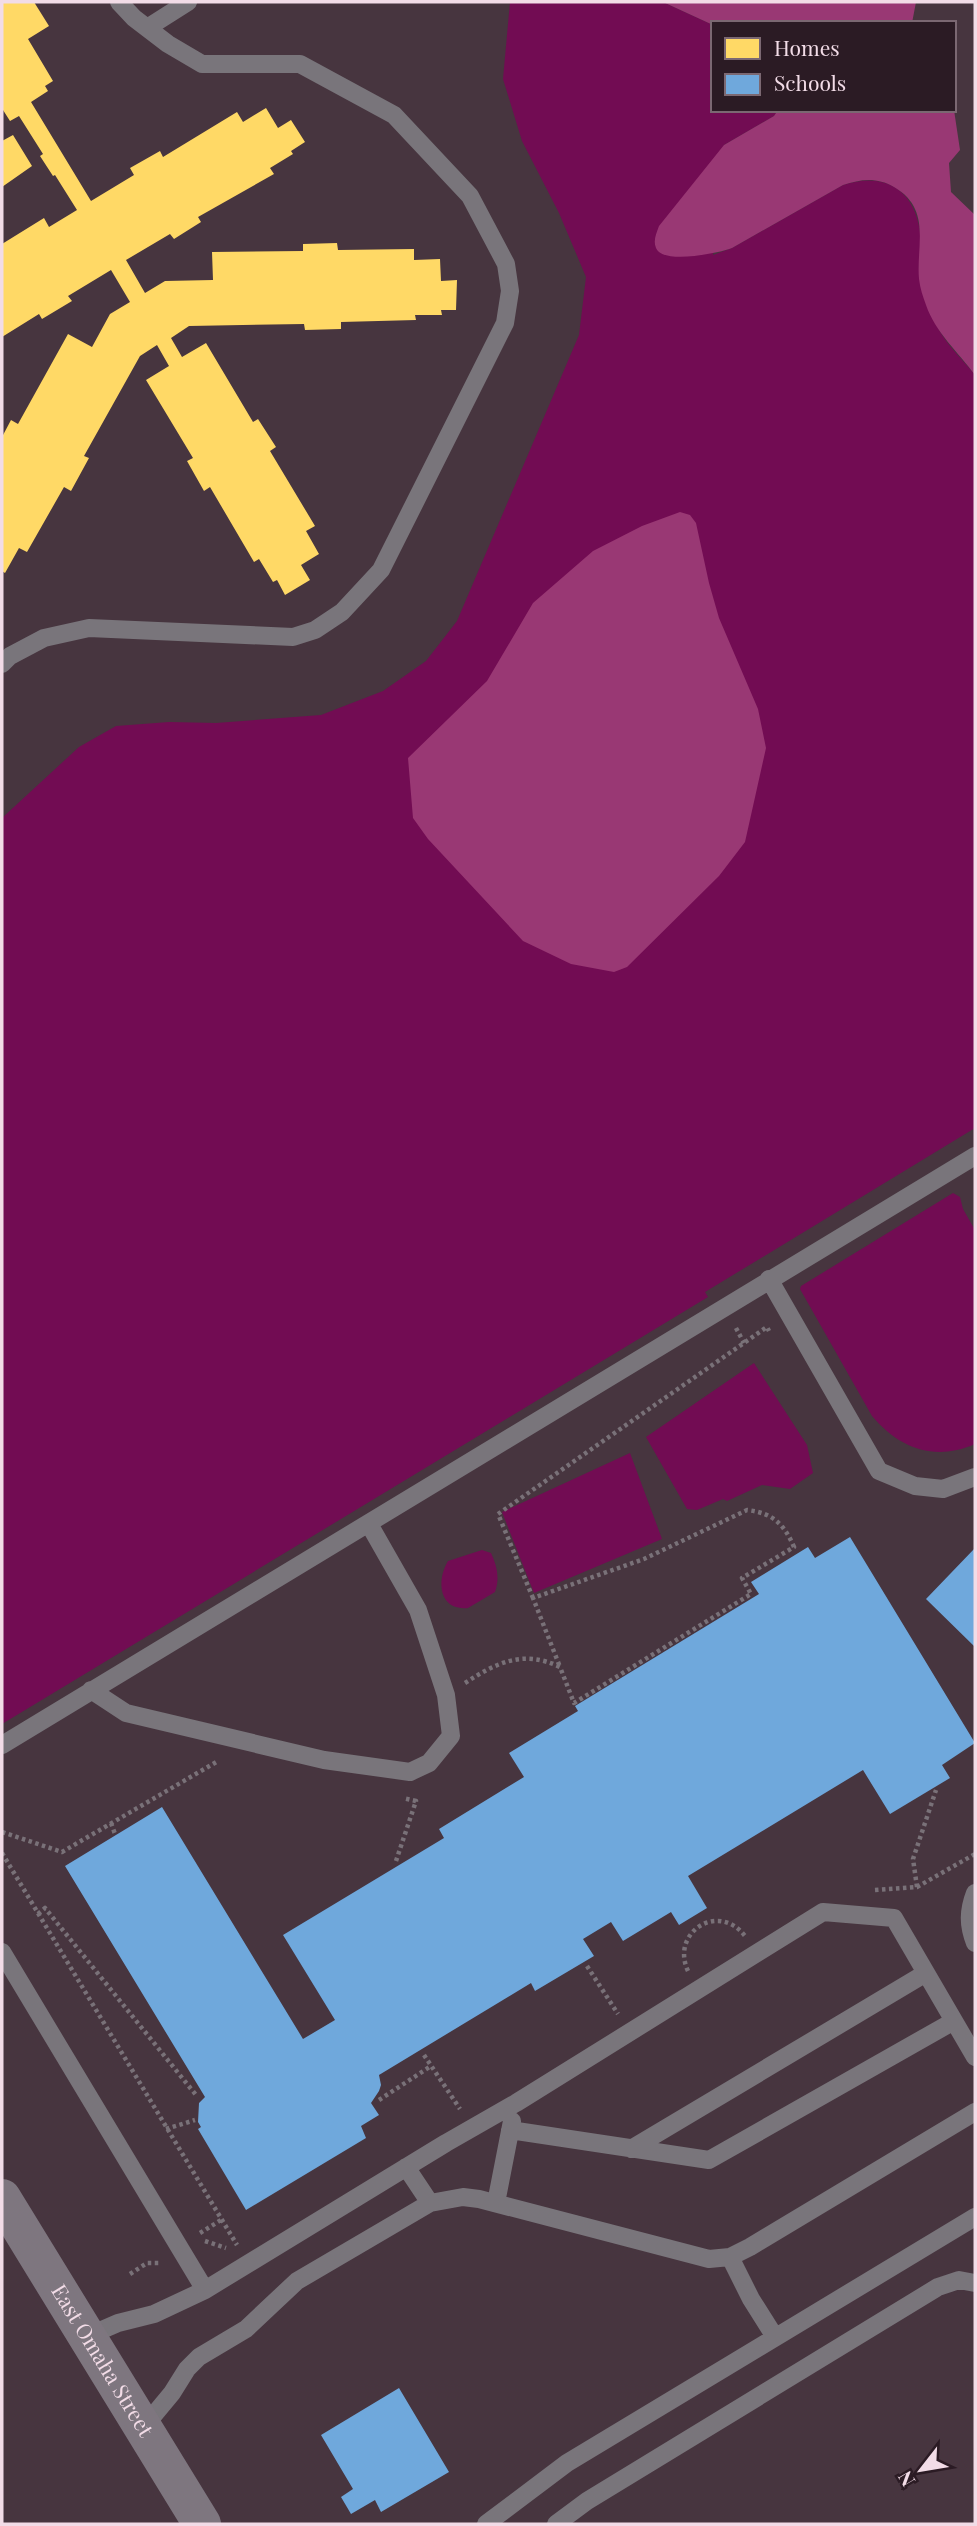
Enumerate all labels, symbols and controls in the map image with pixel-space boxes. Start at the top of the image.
legend [711,21,956,112]
text: Homes [774,33,840,61]
text: Schools [774,68,846,96]
street label: East Omaha Street [46,2278,161,2442]
north arrow [886,2435,956,2505]
text: N [891,2466,920,2492]

